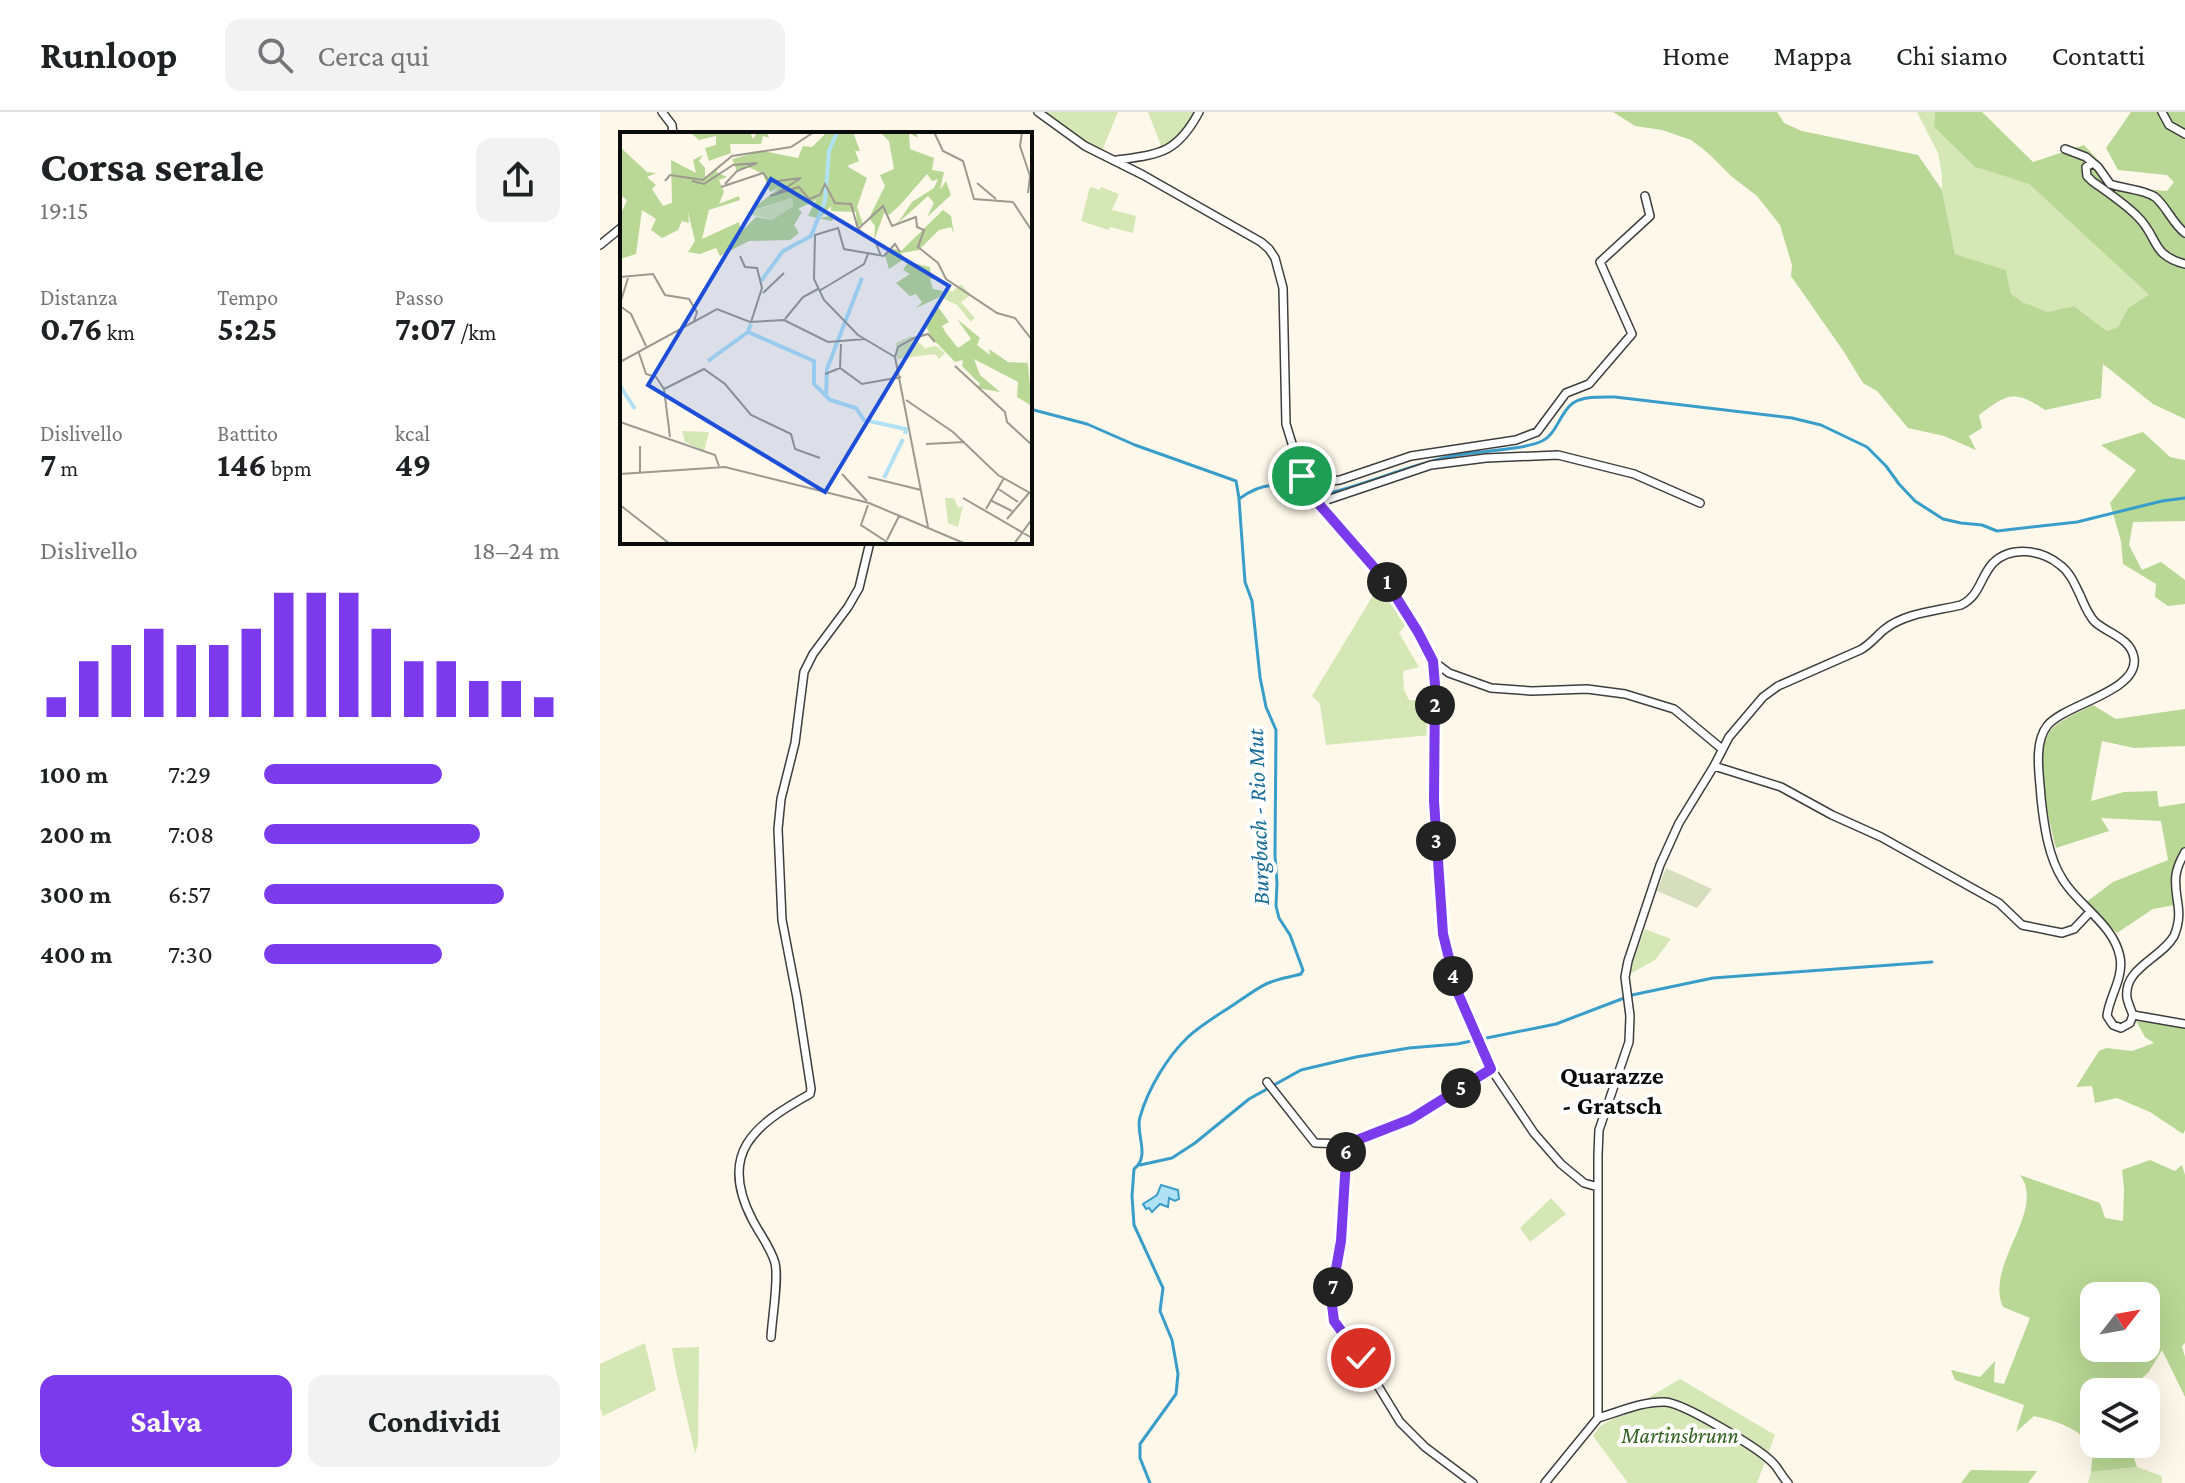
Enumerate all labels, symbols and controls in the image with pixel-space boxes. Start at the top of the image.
search box [225,19,785,91]
icon: search [253,33,297,77]
text: Runloop [40,34,177,76]
text: Cerca qui [317,39,429,72]
text: Home [1662,40,1729,71]
text: Mappa [1773,40,1852,71]
text: Chi siamo [1896,40,2008,71]
text: Contatti [2052,40,2145,71]
inset map [620,132,1032,544]
button: share [476,138,560,222]
text: Corsa serale [40,142,264,190]
text: 19:15 [40,196,89,225]
text: Distanza [40,285,118,310]
text: Tempo [217,285,278,310]
text: Passo [395,285,444,310]
text: 0.76 [40,310,103,347]
text: 5:25 [217,310,277,347]
text: 7:07 [395,310,456,347]
text: km [103,320,135,345]
text: /km [456,320,496,345]
text: Dislivello [40,421,123,446]
text: Battito [217,421,278,446]
text: kcal [395,421,430,446]
pin [1268,442,1336,510]
text: 7 [40,446,56,483]
text: 146 [217,446,267,483]
text: 49 [395,446,431,483]
icon: arrive [1280,454,1324,498]
text: m [56,456,78,481]
text: bpm [267,456,312,481]
text: Dislivello [40,536,138,565]
text: 18–24 m [473,536,560,565]
pin: 1 [1367,562,1407,602]
text: 1 [1383,569,1391,594]
pin: 2 [1415,685,1455,725]
text: 2 [1429,692,1441,717]
water label: Burgbach - Rio Mut [1241,727,1274,906]
text: 100 m [40,760,108,789]
text: 7:29 [168,760,211,789]
text: 200 m [40,820,112,849]
text: 7:08 [168,820,214,849]
pin: 3 [1416,821,1456,861]
text: 3 [1431,828,1441,853]
text: 300 m [40,880,111,909]
text: 6:57 [168,880,211,909]
text: 400 m [40,940,113,969]
text: 7:30 [168,940,213,969]
pin: 4 [1433,956,1473,996]
text: 4 [1447,963,1459,988]
district label: Quarazze - Gratsch [1560,1061,1664,1120]
pin: 5 [1441,1068,1481,1108]
text: 5 [1456,1075,1466,1100]
pin: 6 [1326,1132,1366,1172]
text: 6 [1340,1139,1352,1164]
pin: 7 [1313,1267,1353,1307]
text: 7 [1328,1274,1338,1299]
north arrow [2080,1282,2160,1362]
map controls [2080,1282,2160,1458]
pin [1327,1324,1395,1392]
icon: check [1339,1336,1383,1380]
button: Salva [40,1375,292,1467]
button: Condividi [308,1375,560,1467]
button: layers [2080,1378,2160,1458]
park label: Martinsbrunn [1620,1423,1739,1448]

